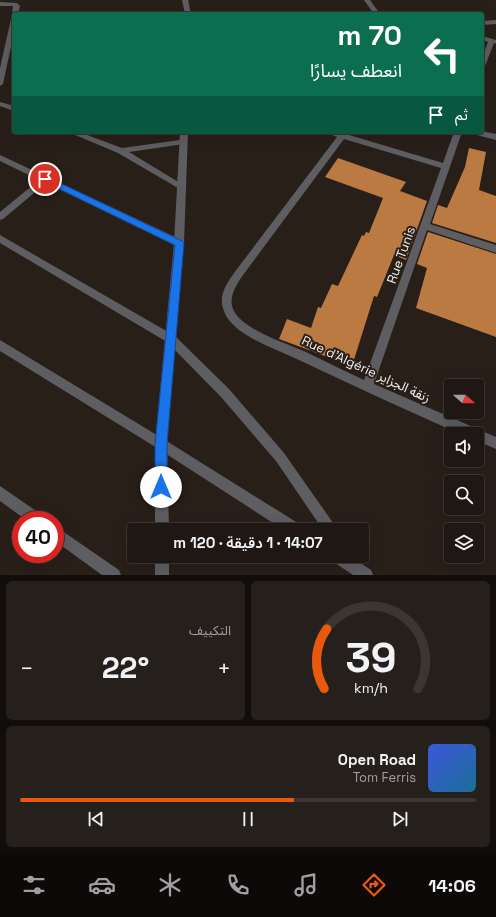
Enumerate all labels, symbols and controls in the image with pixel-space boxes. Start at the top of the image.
text: 70 m [337,17,402,53]
icon: left [416,28,468,80]
text: انعطف يسارًا [310,59,402,82]
icon: arrive [425,104,447,126]
text: ثم [455,105,468,124]
pin [28,162,62,196]
icon: arrive [34,168,56,190]
street label: Rue Tunis [383,224,419,286]
street label: Rue d'Algérie زنقة الجزاير [299,332,433,406]
north arrow [444,379,484,419]
map controls [444,379,484,563]
button: sound [444,427,484,467]
position arrow [140,466,182,508]
button: search [444,475,484,515]
speed limit sign: 40 [12,511,64,563]
button: layers [444,523,484,563]
text: 14:07 · 1 دقيقة · 120 m [173,533,323,552]
text: التكييف [189,622,231,639]
text: 39 [345,630,396,683]
text: 22° [102,648,149,687]
text: − [20,654,34,682]
text: + [217,654,231,682]
text: km/h [353,678,388,696]
text: Open Road [338,750,416,769]
text: Tom Ferris [353,769,416,786]
icon: previous [85,808,107,830]
icon: pause [237,808,259,830]
icon: next [389,808,411,830]
icon: filters [20,871,48,899]
icon: car [88,871,116,899]
icon: climate [156,871,184,899]
icon: phone [224,871,252,899]
icon: music [292,871,320,899]
icon: directions [360,871,388,899]
text: 14:06 [428,874,476,897]

